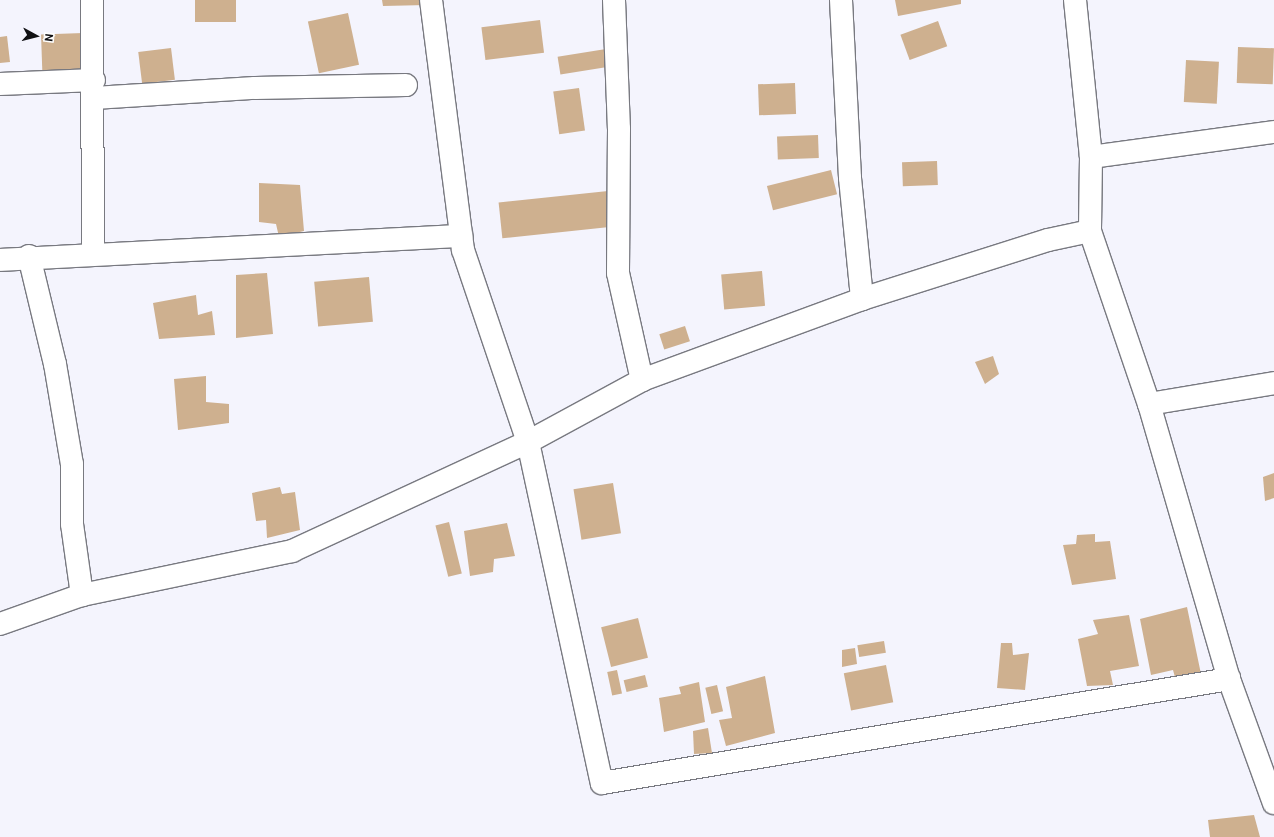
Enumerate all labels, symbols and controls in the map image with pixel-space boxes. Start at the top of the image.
north arrow [16,16,56,56]
text: N [41,33,55,42]

